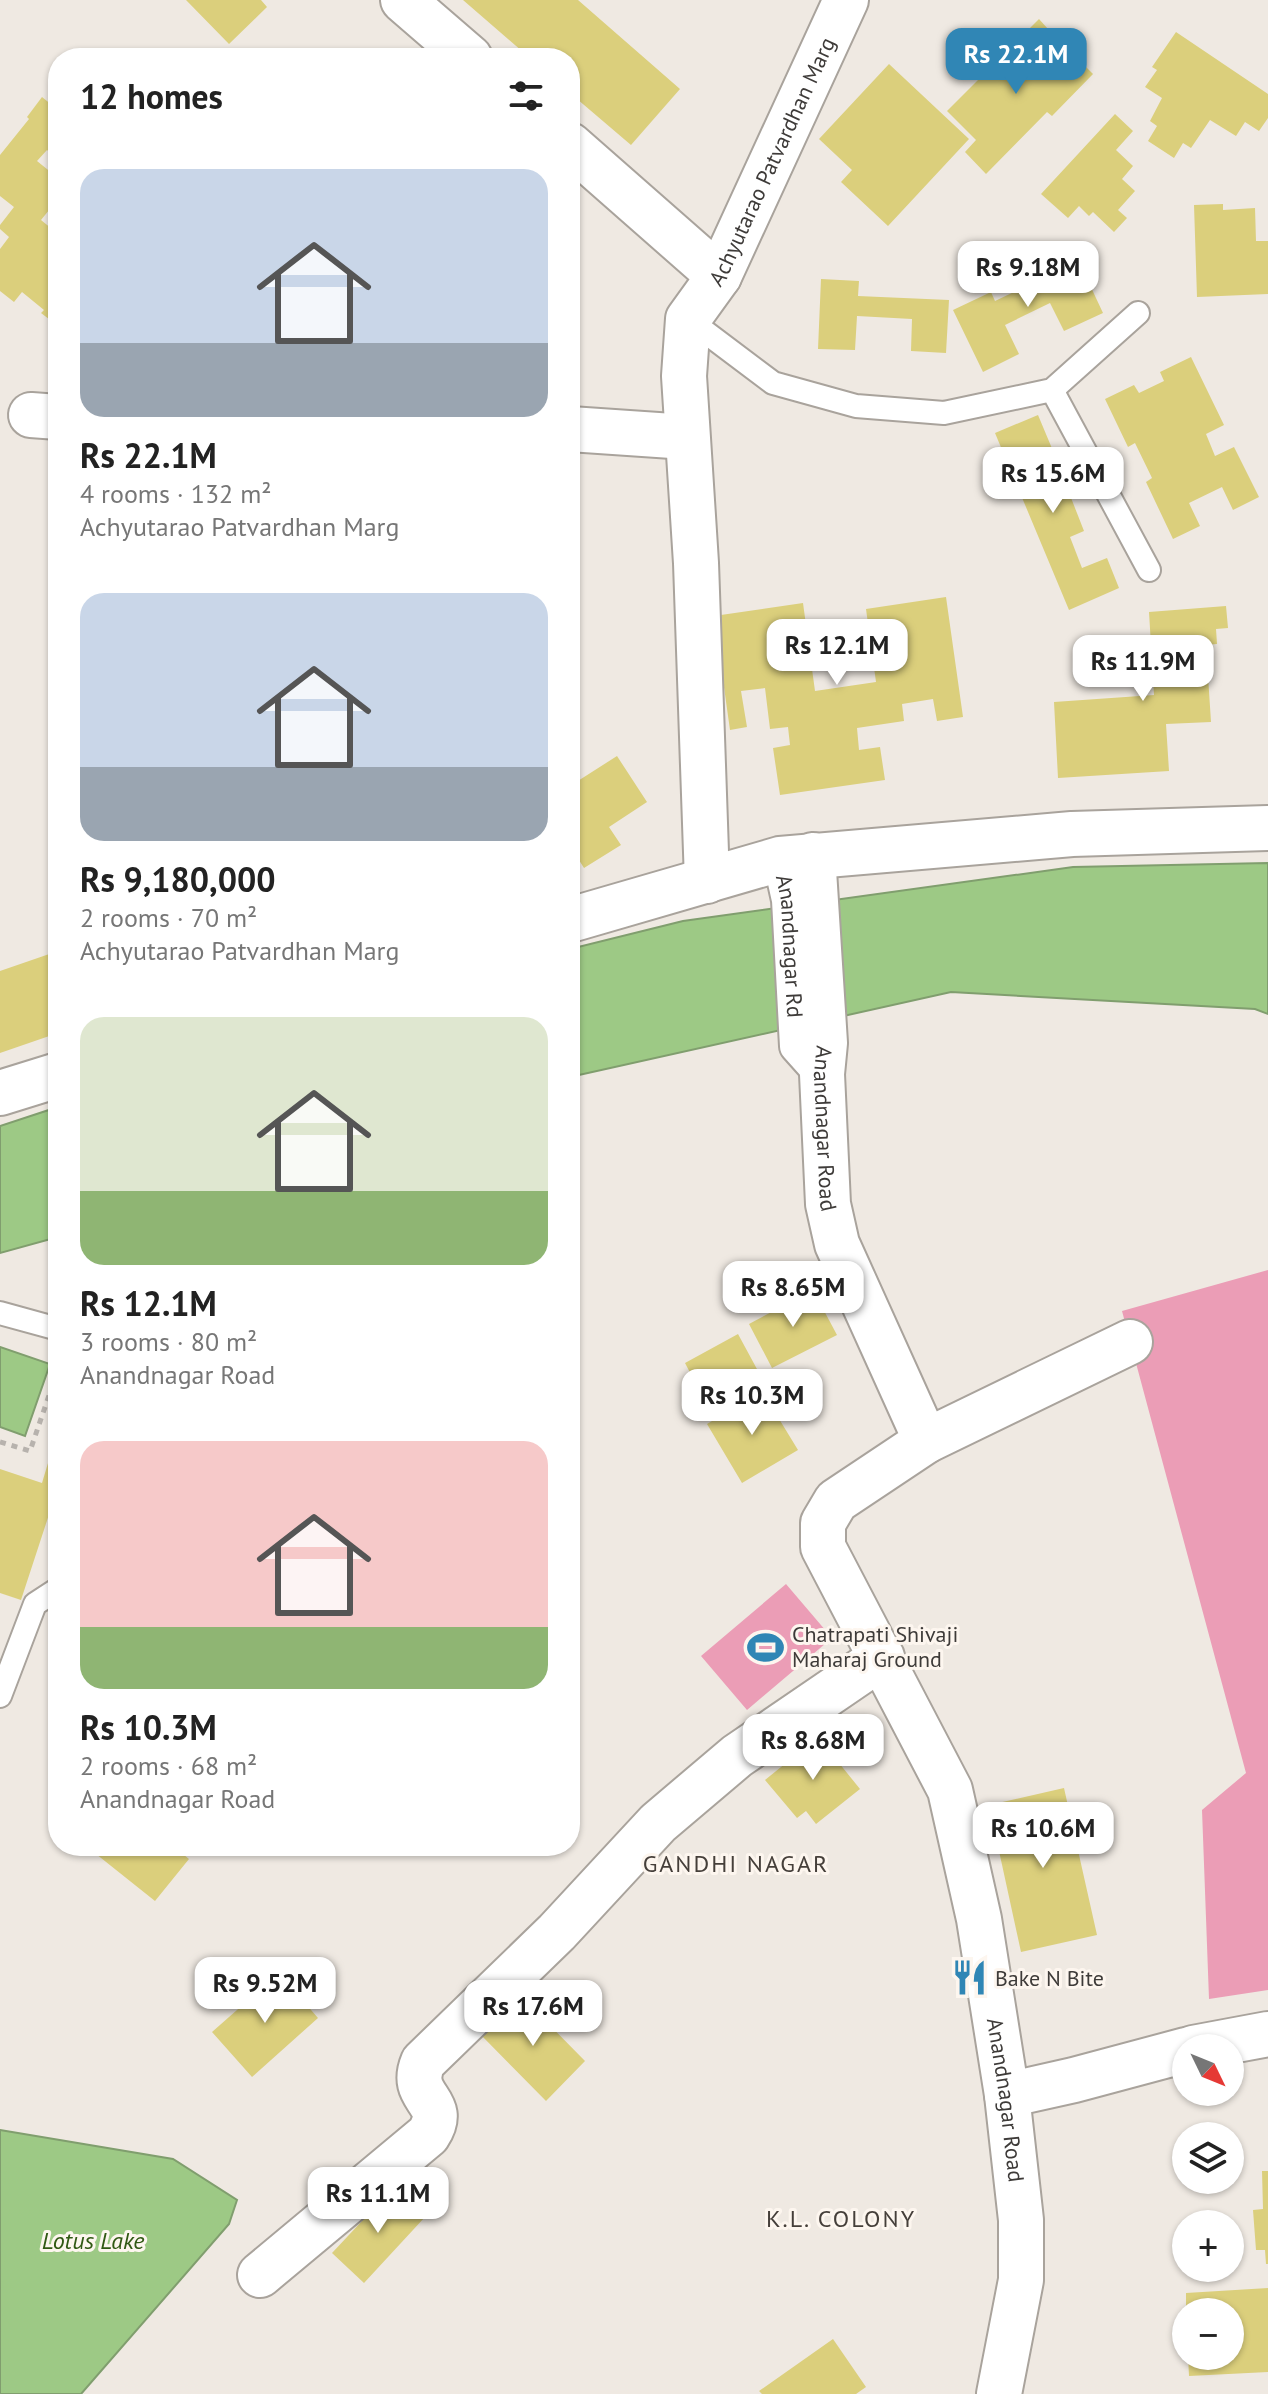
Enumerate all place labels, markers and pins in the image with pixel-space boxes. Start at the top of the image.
pin: Rs 22.1M [933,28,1099,96]
pin: Rs 9.18M [945,241,1111,309]
pin: Rs 15.6M [970,447,1136,515]
pin: Rs 12.1M [754,619,920,687]
pin: Rs 11.9M [1060,635,1226,703]
pin: Rs 8.65M [710,1261,876,1329]
pin: Rs 10.3M [669,1369,835,1437]
place label: Chatrapati Shivaji Maharaj Ground [792,1620,958,1673]
sports icon: Chatrapati Shivaji Maharaj Ground [747,1628,785,1666]
pin: Rs 8.68M [730,1714,896,1782]
pin: Rs 10.6M [960,1802,1126,1870]
pin: Rs 9.52M [182,1957,348,2025]
restaurant icon: Bake N Bite [950,1959,988,1997]
place label: Bake N Bite [995,1964,1104,1992]
pin: Rs 17.6M [450,1980,616,2048]
pin: Rs 11.1M [295,2167,461,2235]

